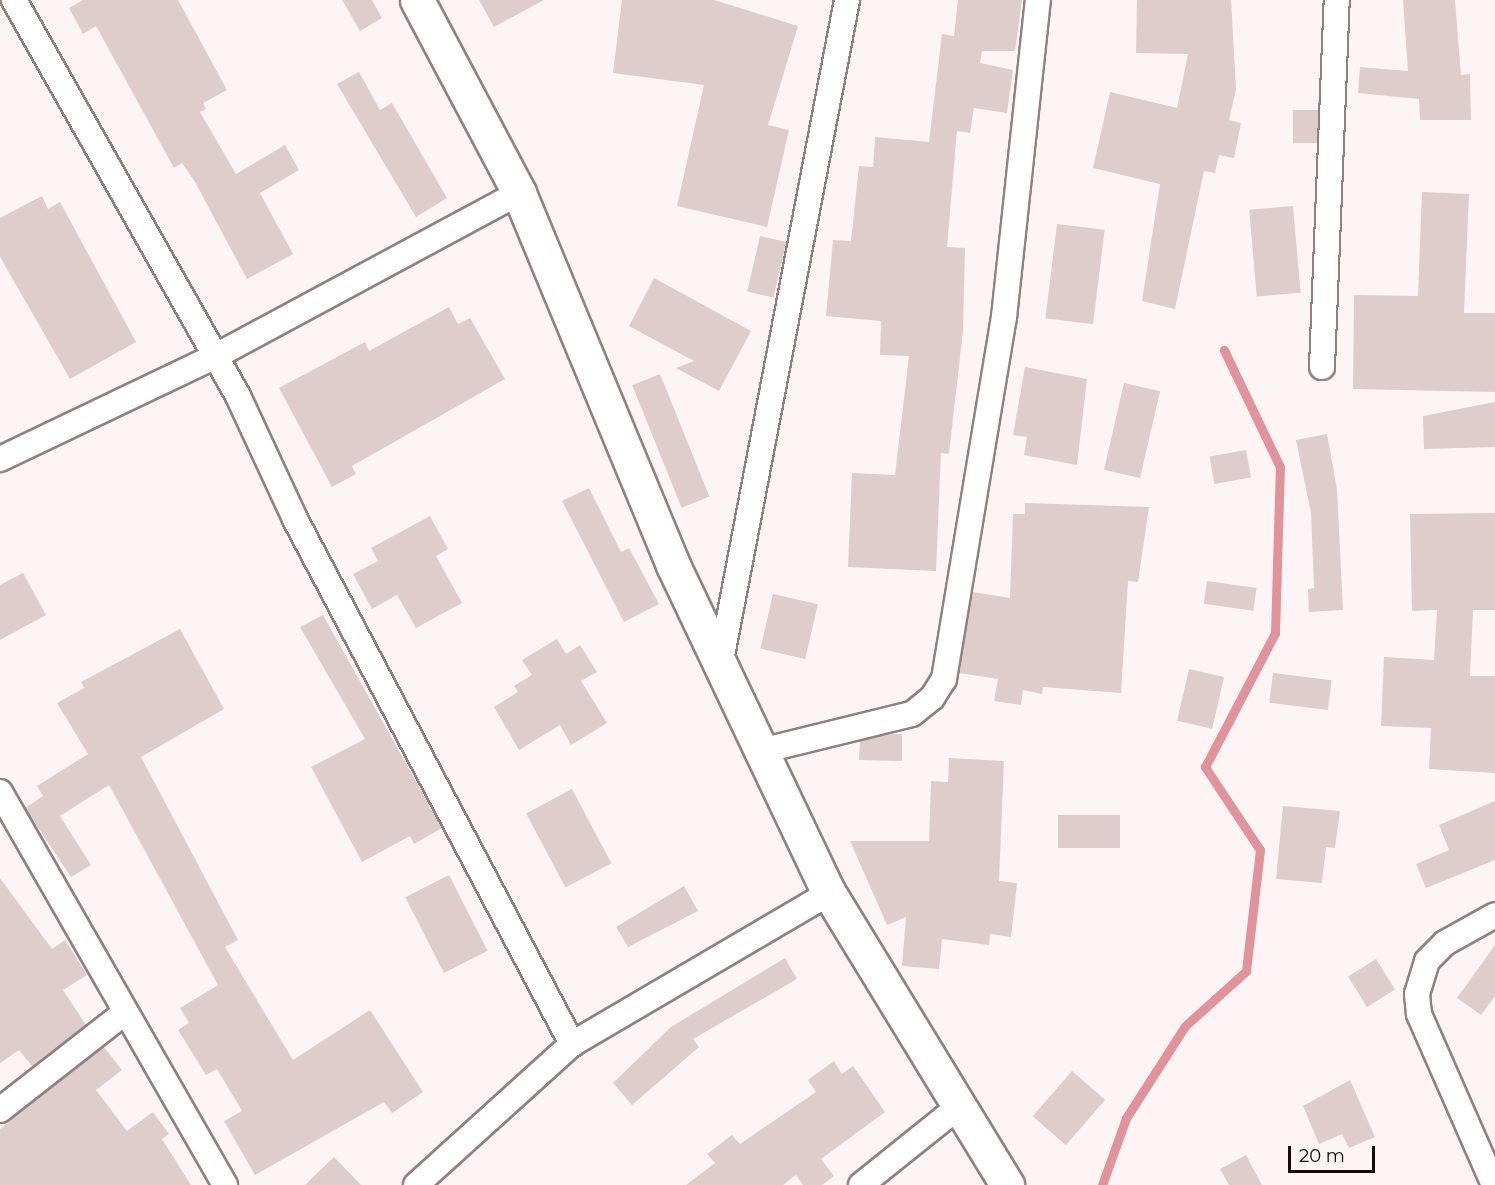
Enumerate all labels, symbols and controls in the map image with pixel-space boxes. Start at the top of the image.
scale bar [1291,1134,1378,1172]
text: 20 m [1299,1145,1345,1167]

